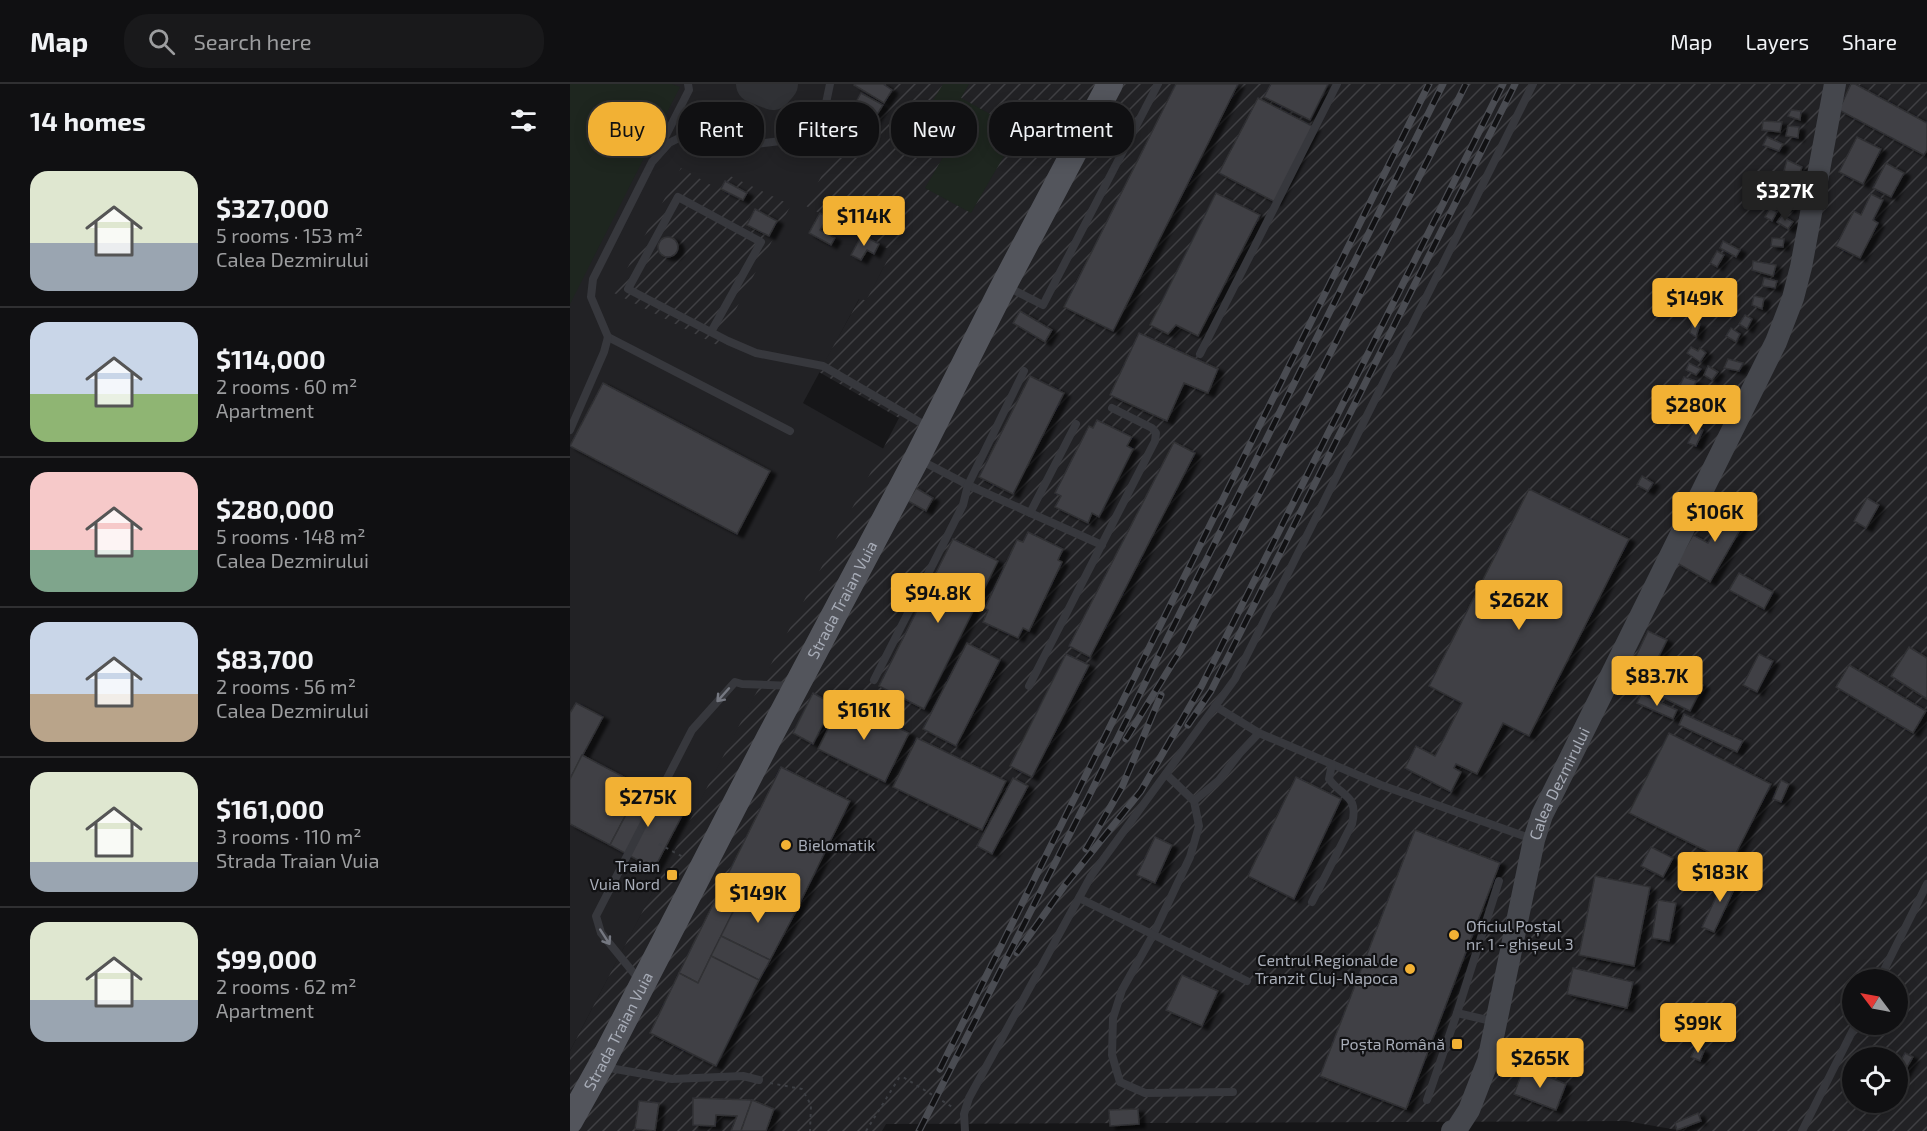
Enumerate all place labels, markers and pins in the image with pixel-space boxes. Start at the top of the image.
pin: $327K [1743,171,1827,222]
pin: $114K [822,196,906,247]
pin: $149K [1653,278,1737,329]
pin: $280K [1654,385,1738,436]
pin: $106K [1673,492,1757,543]
pin: $94.8K [889,573,987,624]
pin: $262K [1477,580,1561,631]
pin: $83.7K [1608,656,1706,707]
pin: $161K [822,690,906,741]
pin: $275K [606,777,690,828]
place label: Bielomatik [798,835,875,854]
marker: Bielomatik [779,838,793,852]
pin: $183K [1678,852,1762,903]
place label: Traian Vuia Nord [589,856,660,893]
marker: Traian Vuia Nord [665,868,679,882]
pin: $149K [716,873,800,924]
place label: Oficiul Poștal nr. 1 - ghișeul 3 [1466,916,1574,955]
marker: Oficiul Poștal nr. 1 - ghișeul 3 [1447,928,1461,942]
place label: Centrul Regional de Tranzit Cluj-Napoca [1255,950,1398,988]
marker: Centrul Regional de Tranzit Cluj-Napoca [1403,962,1417,976]
pin: $99K [1662,1003,1734,1054]
place label: Poșta Română [1340,1034,1445,1055]
marker: Poșta Română [1450,1037,1464,1051]
pin: $265K [1498,1038,1582,1089]

